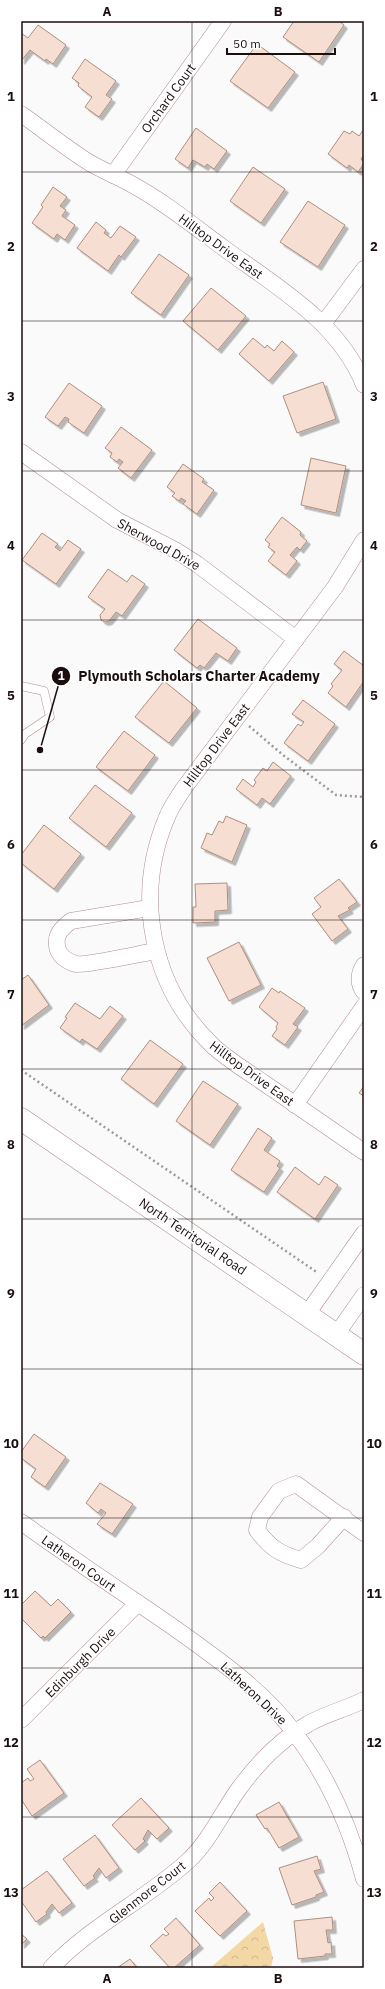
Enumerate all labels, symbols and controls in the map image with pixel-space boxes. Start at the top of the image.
text: A [103,3,112,20]
text: B [274,3,283,20]
scale bar [227,30,335,56]
text: 50 m [233,36,261,51]
street label: Orchard Court [137,60,199,137]
text: 1 [7,88,15,105]
text: 1 [370,88,378,105]
street label: Hilltop Drive East [175,210,266,283]
text: 2 [7,238,15,255]
text: 2 [370,238,378,255]
text: 3 [7,388,15,405]
text: 3 [370,388,378,405]
street label: Sherwood Drive [114,515,203,574]
text: 4 [7,537,15,554]
text: 4 [370,537,378,554]
callout: Plymouth Scholars Charter Academy [51,663,328,689]
text: Plymouth Scholars Charter Academy [78,667,320,685]
text: 1 [57,668,65,683]
text: 5 [7,687,15,704]
text: 5 [370,687,378,704]
street label: Hilltop Drive East [179,700,253,790]
text: 6 [7,836,15,853]
text: 6 [370,836,378,853]
text: 7 [7,986,15,1003]
text: 7 [370,986,378,1003]
street label: Hilltop Drive East [206,1037,297,1110]
text: 8 [7,1136,15,1153]
text: 8 [370,1136,378,1153]
street label: North Territorial Road [136,1194,250,1279]
text: 9 [7,1285,15,1302]
text: 9 [370,1285,378,1302]
text: 10 [3,1435,19,1452]
text: 10 [366,1435,382,1452]
street label: Latheron Court [38,1531,119,1595]
text: 11 [3,1585,19,1602]
text: 11 [366,1585,382,1602]
street label: Edinburgh Drive [42,1624,119,1701]
street label: Latheron Drive [217,1658,291,1729]
text: 12 [3,1734,19,1751]
text: 12 [366,1734,382,1751]
street label: Glenmore Court [106,1857,189,1928]
text: 13 [3,1884,19,1901]
text: 13 [366,1884,382,1901]
text: A [103,1970,112,1987]
text: B [274,1970,283,1987]

